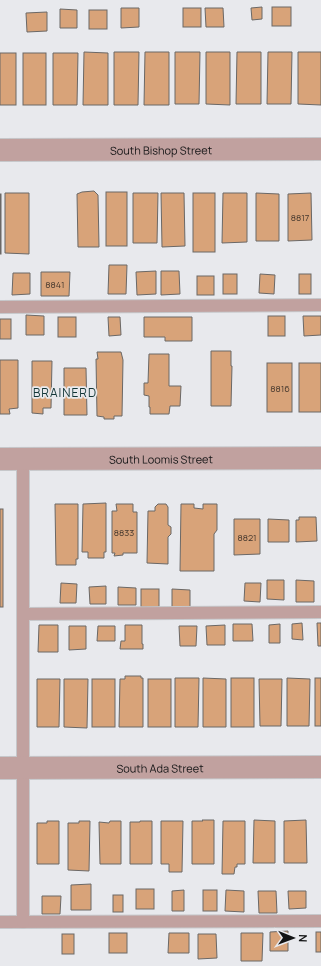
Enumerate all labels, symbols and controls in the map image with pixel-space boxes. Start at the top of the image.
street label: South Bishop Street [110,142,212,157]
house number: 8817 [291,211,310,224]
house number: 8841 [45,278,65,291]
house number: 8816 [270,382,290,395]
district label: BRAINERD [33,384,97,401]
street label: South Loomis Street [109,451,213,466]
house number: 8833 [114,526,134,539]
house number: 8821 [237,531,257,544]
street label: South Ada Street [116,760,204,775]
north arrow [273,918,313,958]
text: N [296,934,311,942]

